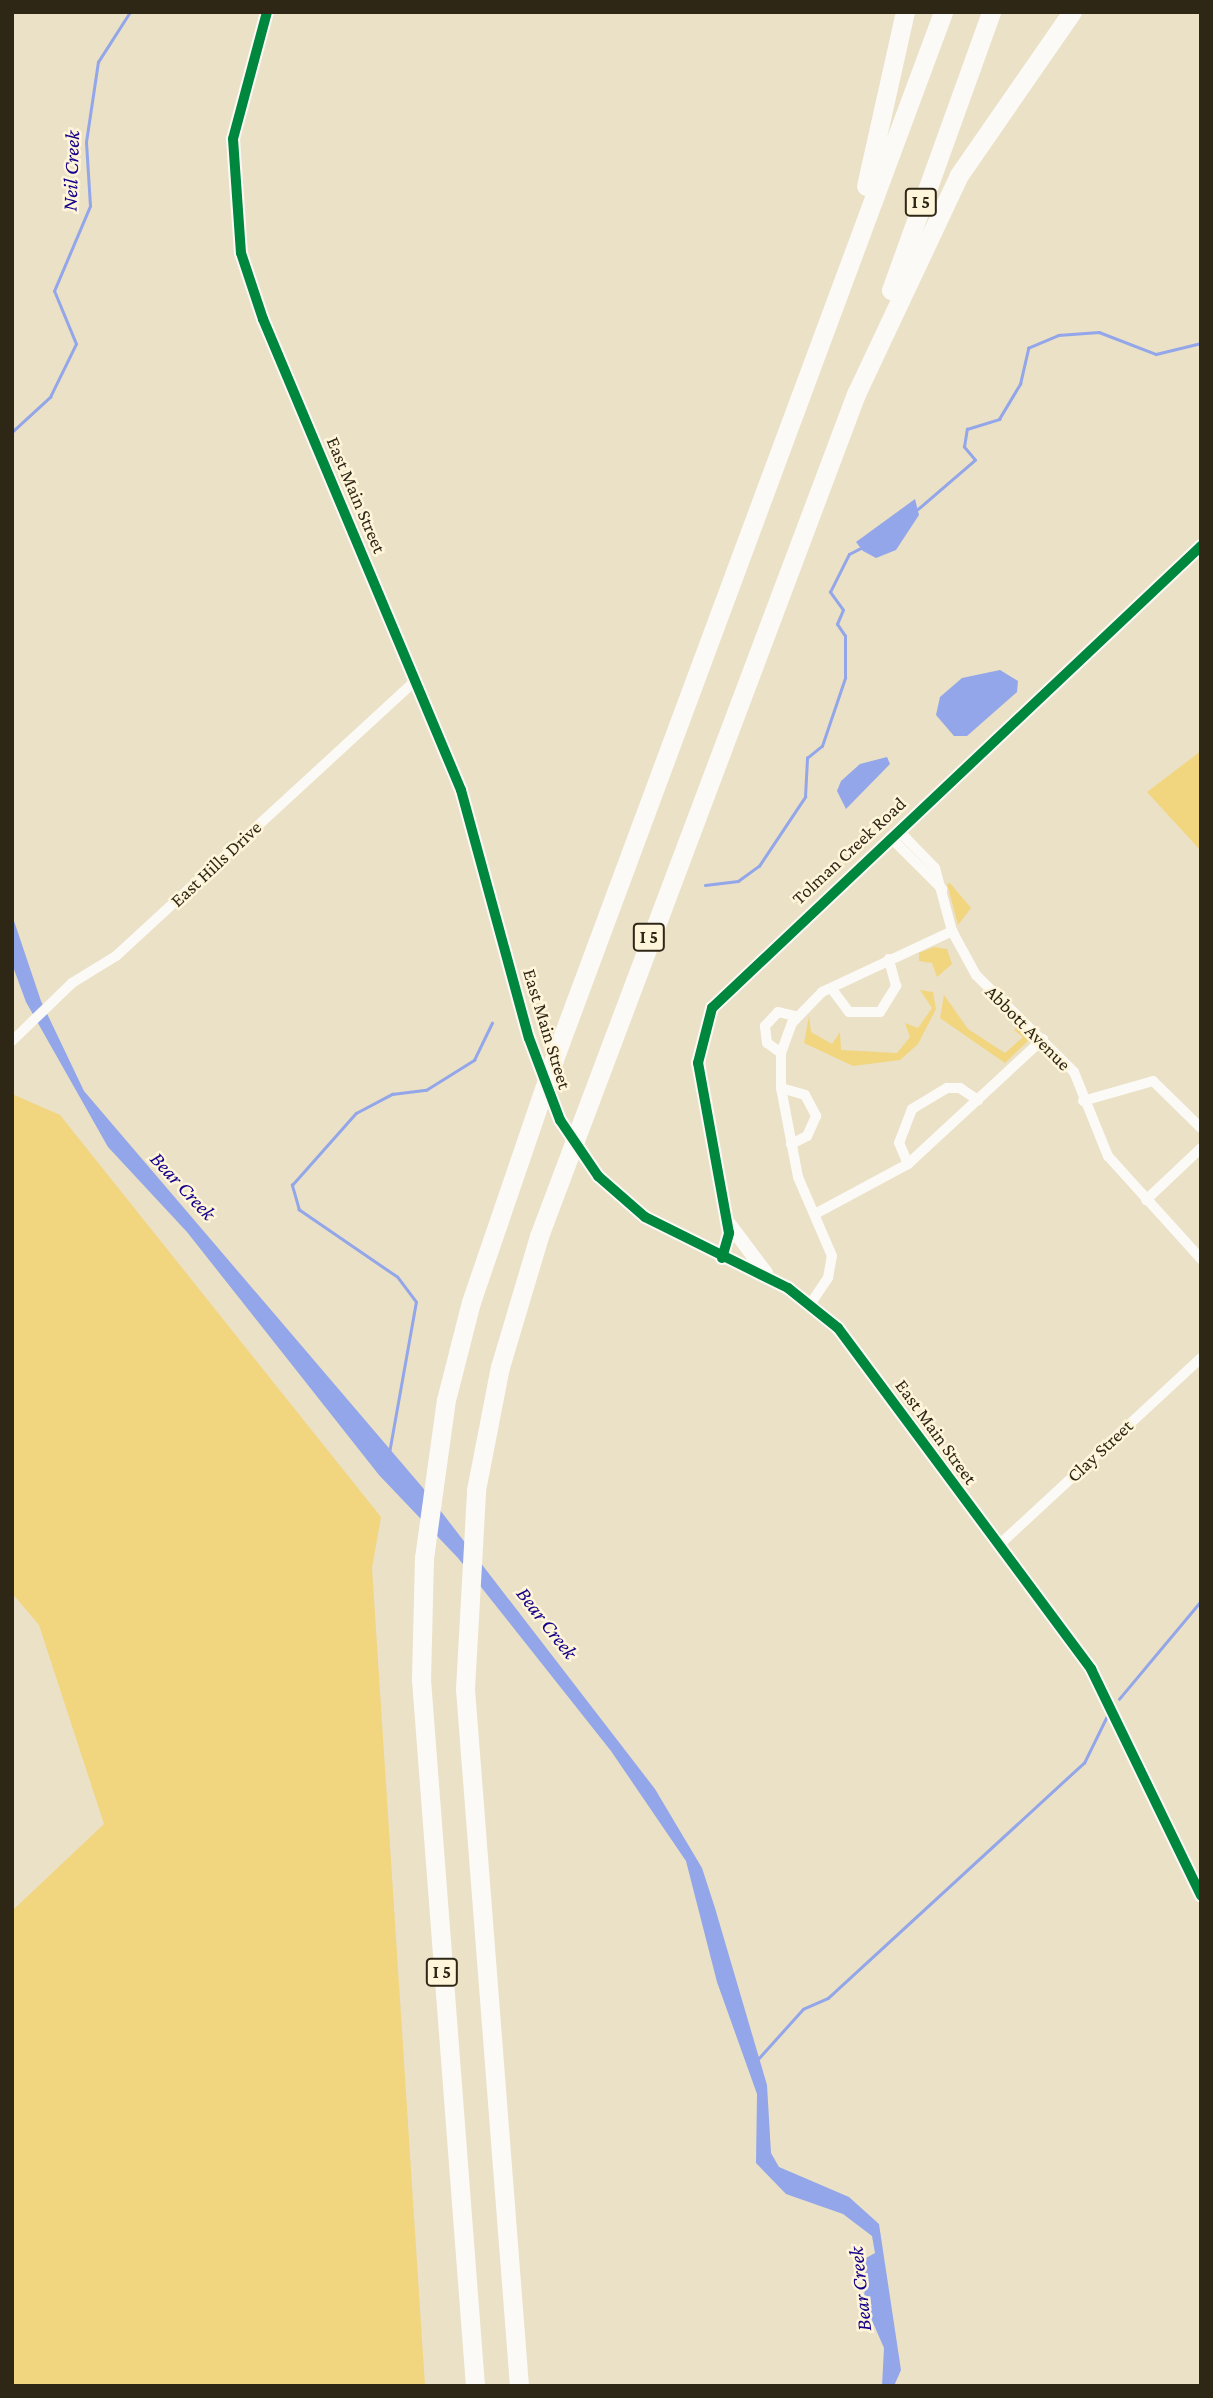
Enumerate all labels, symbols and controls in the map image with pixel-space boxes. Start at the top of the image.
water label: Neil Creek [57,130,85,212]
road number: I 5 [904,188,939,216]
street label: East Main Street [321,433,391,557]
street label: Tolman Creek Road [787,792,911,910]
street label: East Hills Drive [166,816,266,912]
road number: I 5 [632,922,666,952]
street label: East Main Street [518,966,576,1092]
street label: Abbott Avenue [980,980,1076,1076]
water label: Bear Creek [145,1146,221,1226]
street label: East Main Street [890,1375,982,1489]
street label: Clay Street [1062,1415,1138,1487]
water label: Bear Creek [511,1582,583,1664]
road number: I 5 [424,1958,460,1986]
water label: Bear Creek [843,2245,877,2333]

